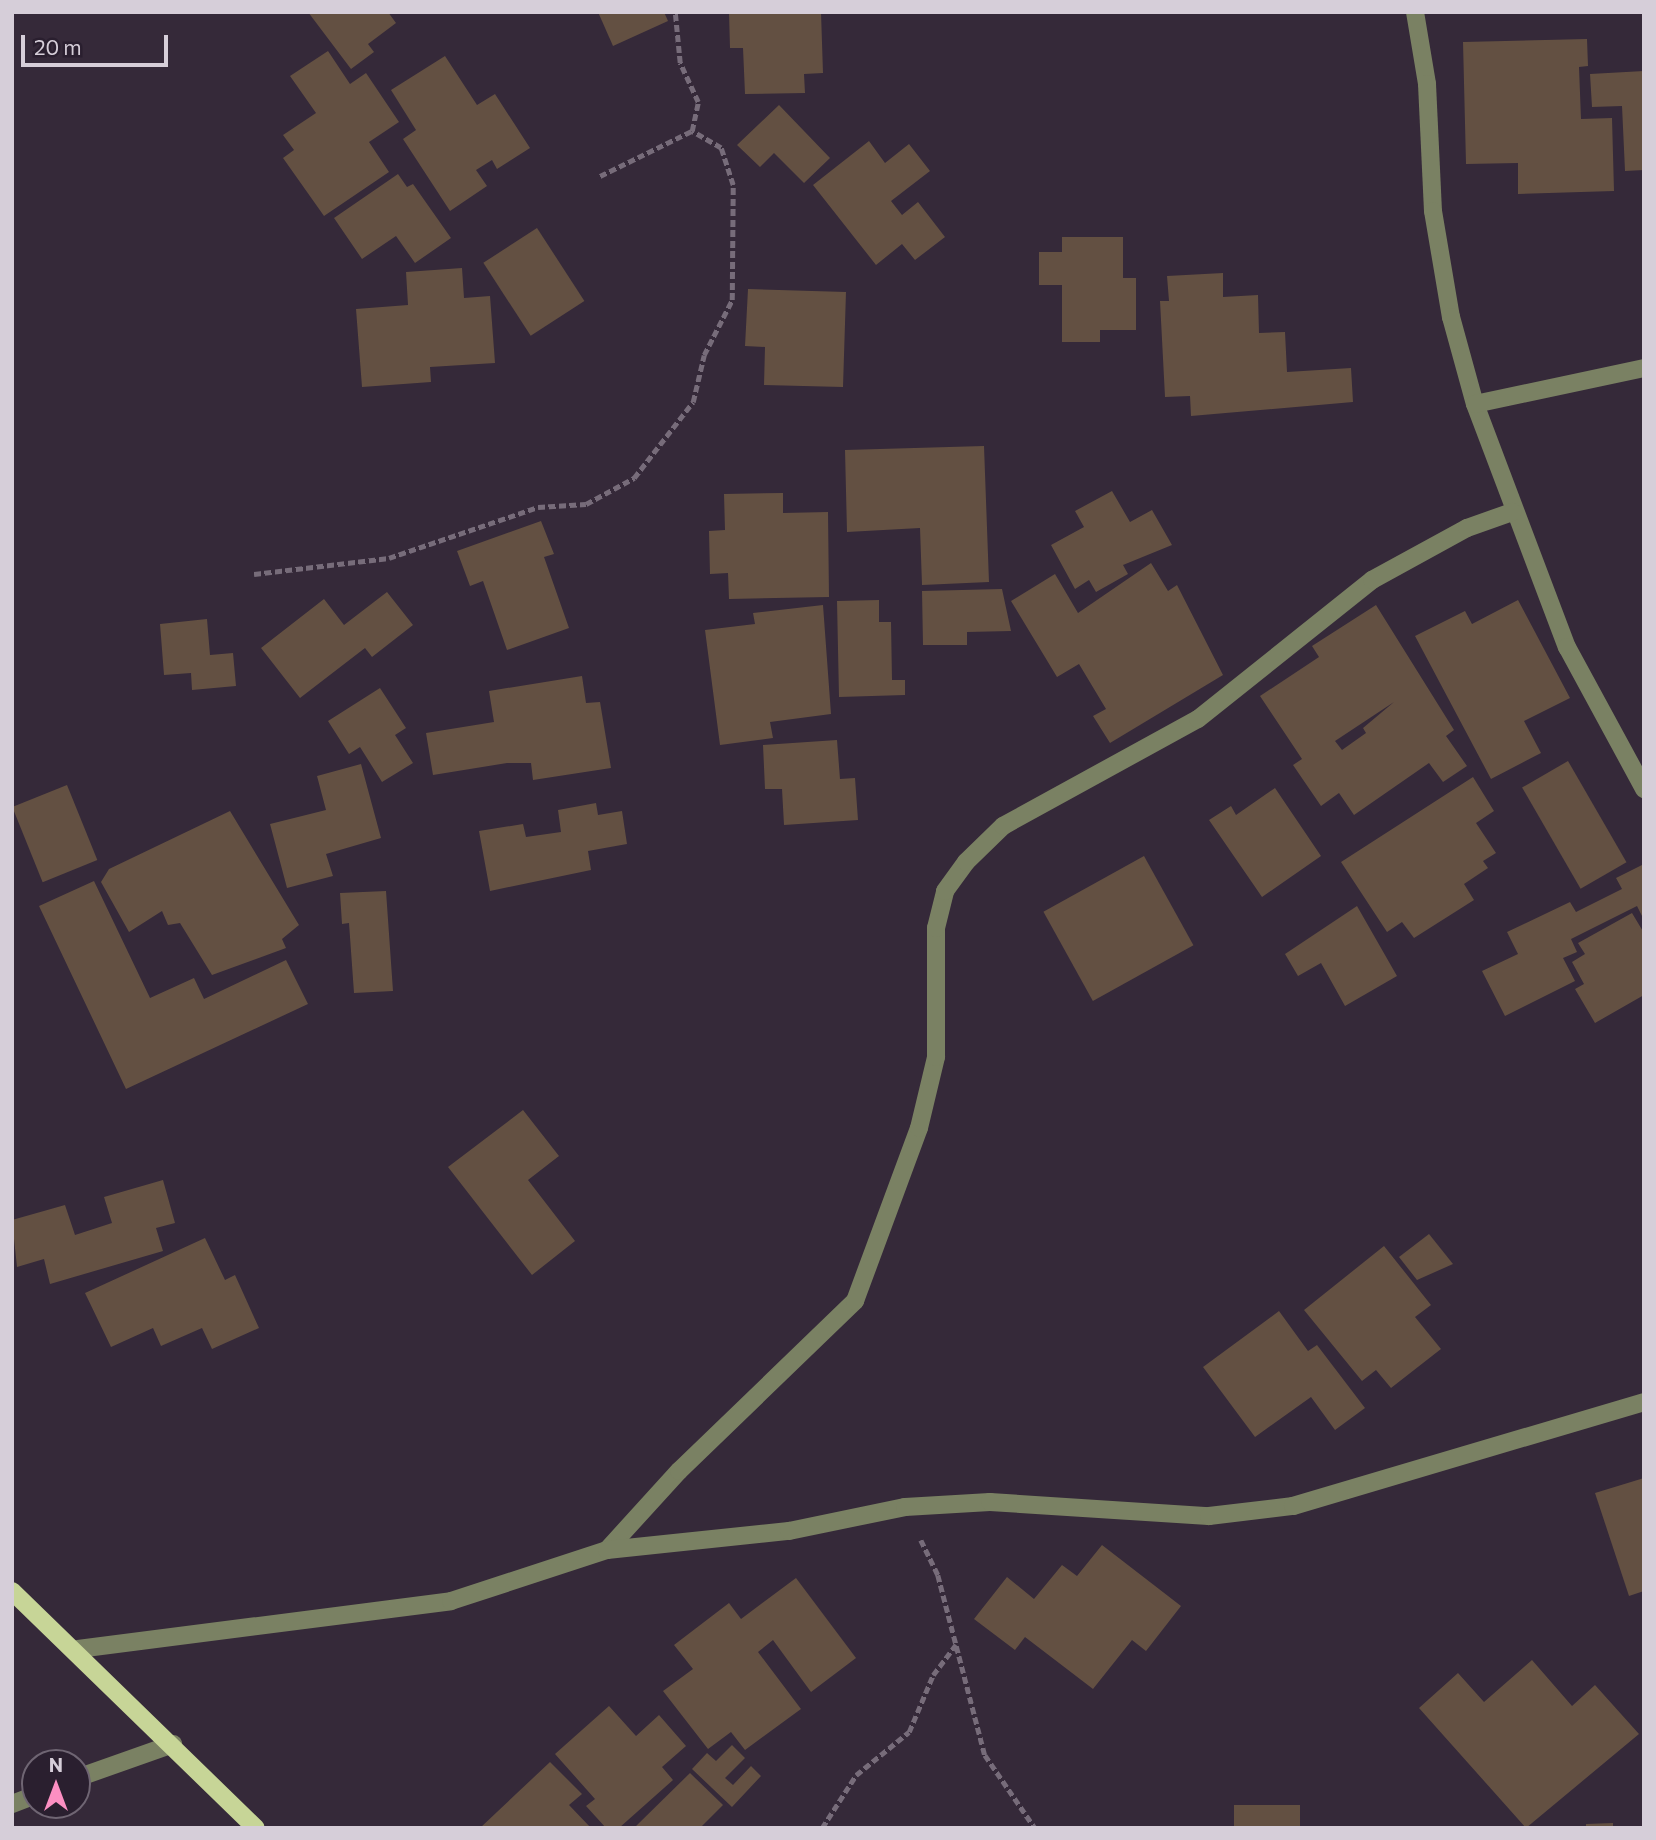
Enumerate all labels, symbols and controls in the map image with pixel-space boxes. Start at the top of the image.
scale bar [24,21,172,65]
text: 20 m [34,34,82,59]
north arrow [21,1749,91,1819]
text: N [49,1753,63,1776]

